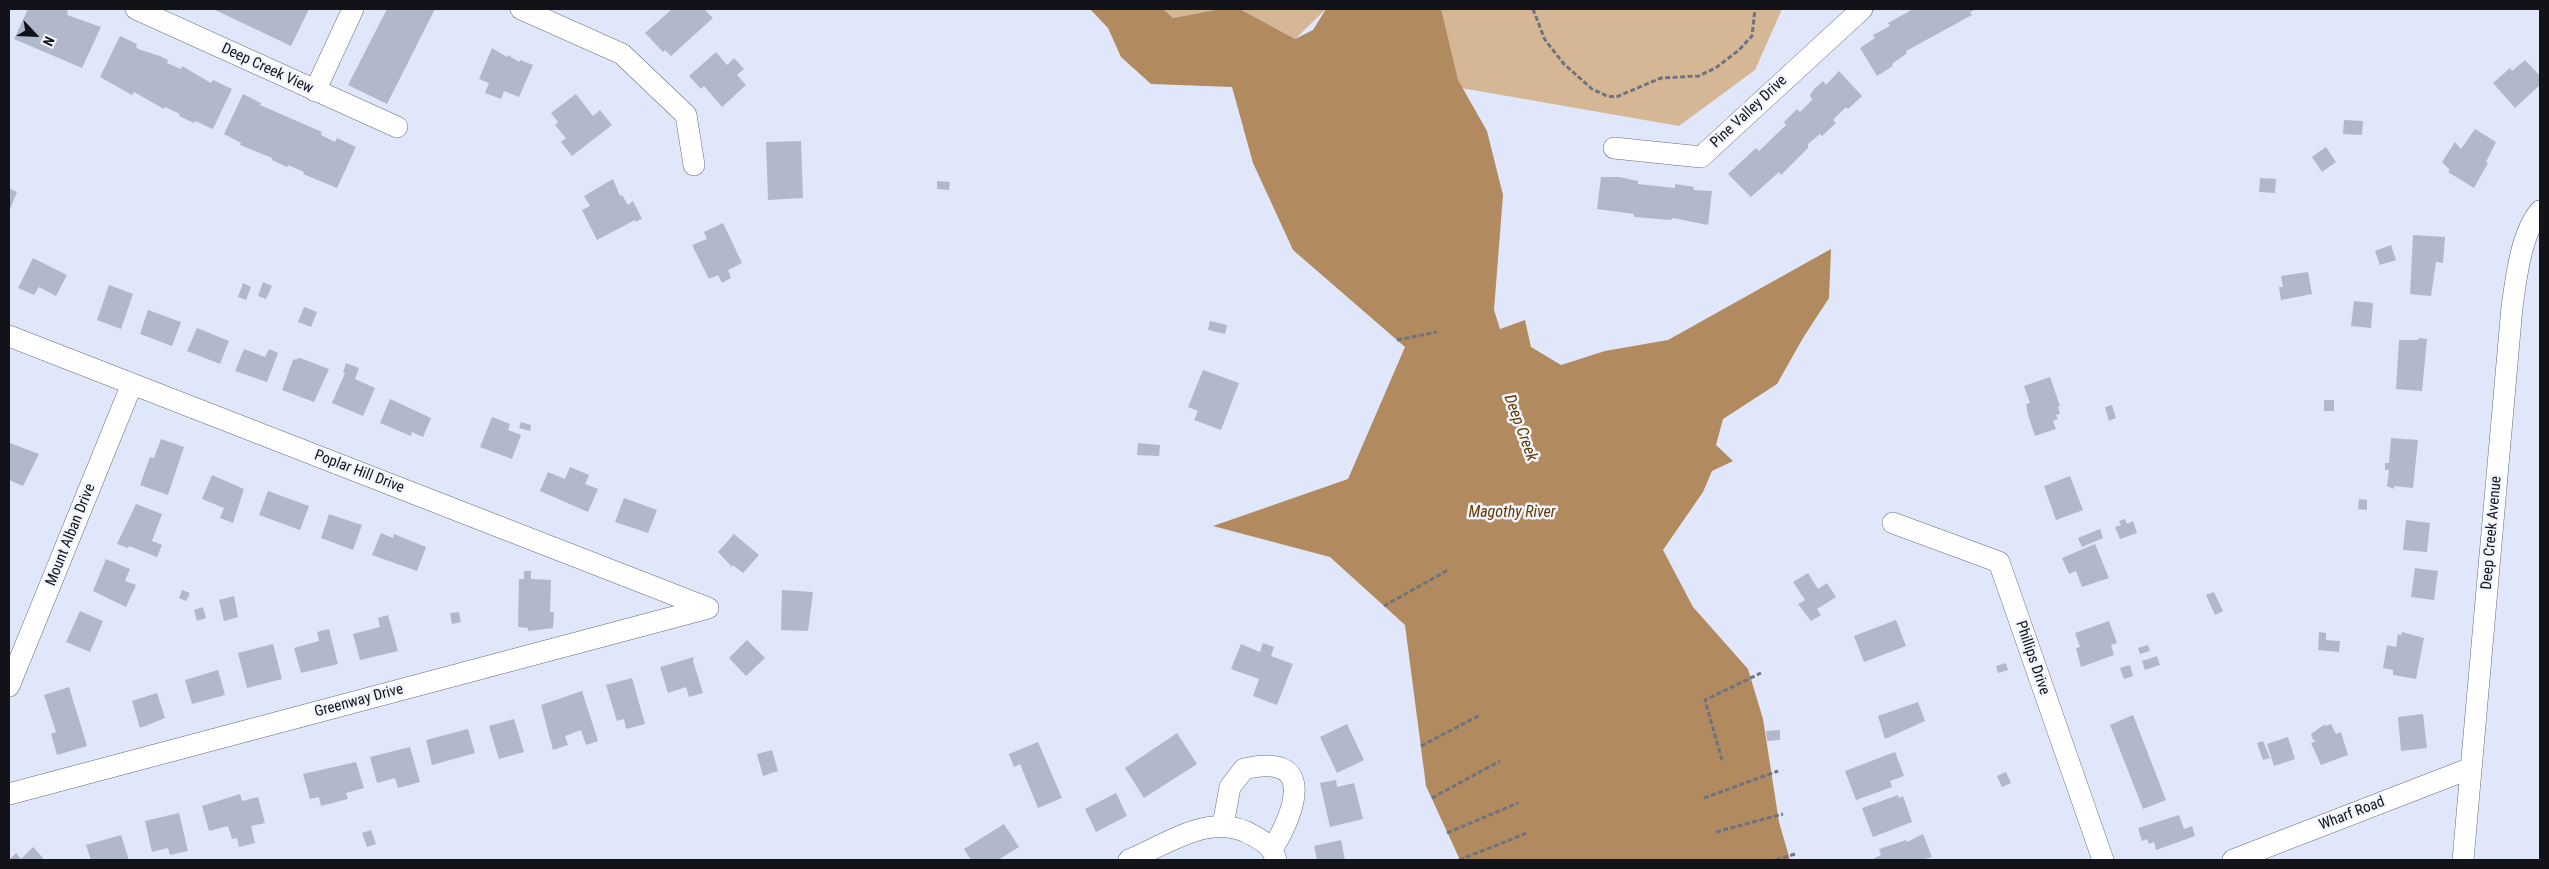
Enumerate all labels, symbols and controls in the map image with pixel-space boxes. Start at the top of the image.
north arrow [10,10,60,60]
text: N [40,34,58,49]
street label: Deep Creek View [218,40,316,98]
street label: Pine Valley Drive [1707,72,1791,152]
water label: Deep Creek [1499,392,1541,464]
street label: Poplar Hill Drive [312,447,406,497]
street label: Deep Creek Avenue [2478,476,2506,590]
street label: Mount Alban Drive [42,481,100,589]
water label: Magothy River [1468,503,1556,523]
street label: Phillips Drive [2011,619,2053,697]
street label: Greenway Drive [313,681,405,721]
street label: Wharf Road [2317,793,2387,835]

